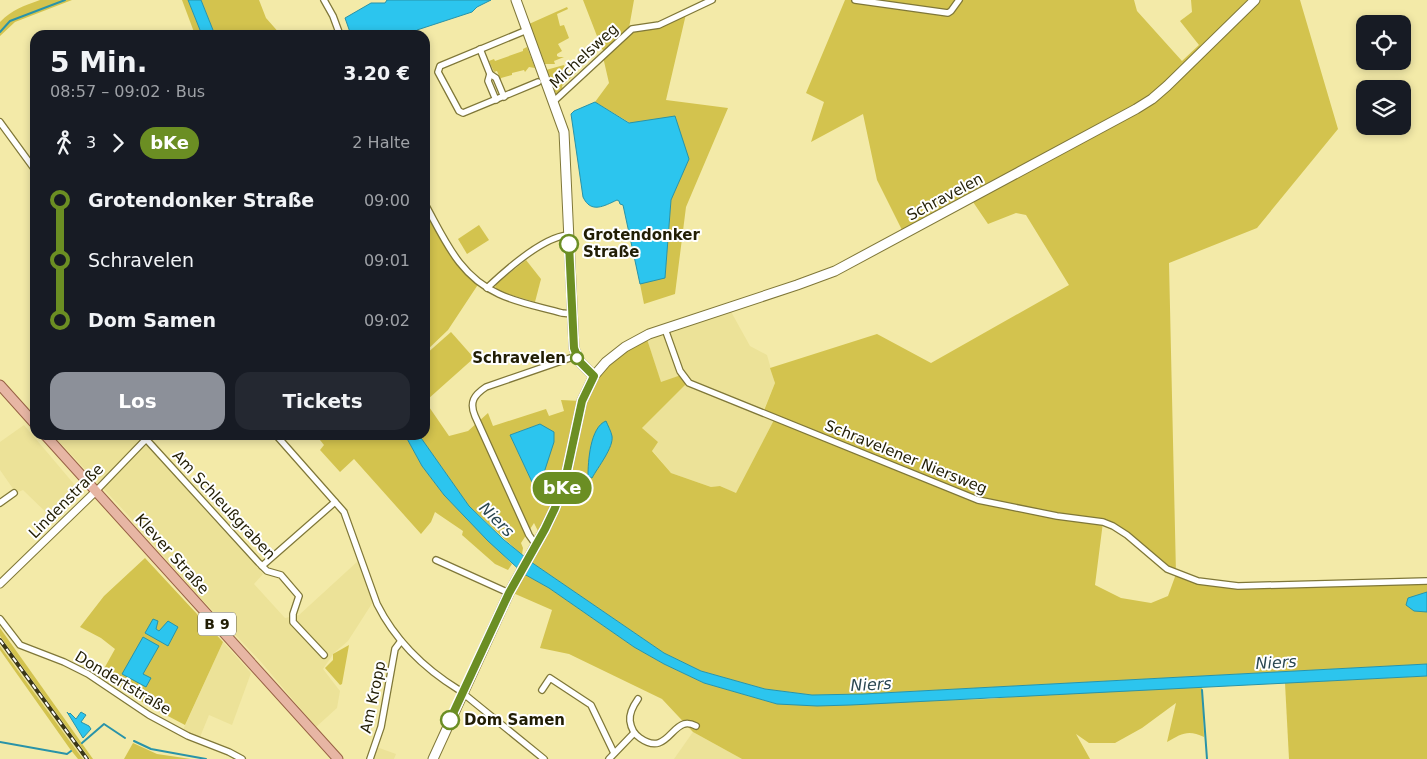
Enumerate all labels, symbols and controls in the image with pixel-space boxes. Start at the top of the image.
map controls [1356,15,1411,135]
button: locate [1356,15,1411,70]
street label: Michelsweg [546,20,622,92]
text: 5 Min. [50,46,147,79]
text: 3.20 € [343,62,410,84]
button: layers [1356,80,1411,135]
text: 08:57 – 09:02 · Bus [50,82,205,101]
icon: walk [50,129,78,157]
icon: forward [104,129,132,157]
text: bKe [150,132,189,153]
text: 3 [86,133,96,152]
text: 2 Halte [352,133,410,152]
street label: Schravelen [904,169,986,225]
text: Grotendonker Straße [88,189,314,211]
text: 09:00 [364,191,410,210]
place label: Grotendonker Straße [583,226,701,261]
marker: Grotendonker Straße [559,234,579,254]
text: Schravelen [88,249,194,271]
text: 09:01 [364,251,410,270]
text: Dom Samen [88,309,216,331]
text: 09:02 [364,311,410,330]
place label: Schravelen [472,349,566,367]
marker: Schravelen [570,351,584,365]
button: Los [50,372,225,430]
button: Tickets [235,372,410,430]
street label: Schravelener Niersweg [822,416,990,498]
street label: Am Schleußgraben [169,447,279,563]
street label: Lindenstraße [25,460,107,542]
line badge: bKe [533,472,591,504]
text: bKe [543,477,581,498]
water label: Niers [475,498,518,541]
street label: Klever Straße [131,510,213,598]
road number: B 9 [198,612,236,636]
street label: Dondertstraße [72,647,174,719]
water label: Niers [1255,652,1297,673]
street label: Am Kropp [357,659,389,735]
water label: Niers [850,674,892,695]
marker: Dom Samen [440,710,460,730]
place label: Dom Samen [464,711,565,729]

